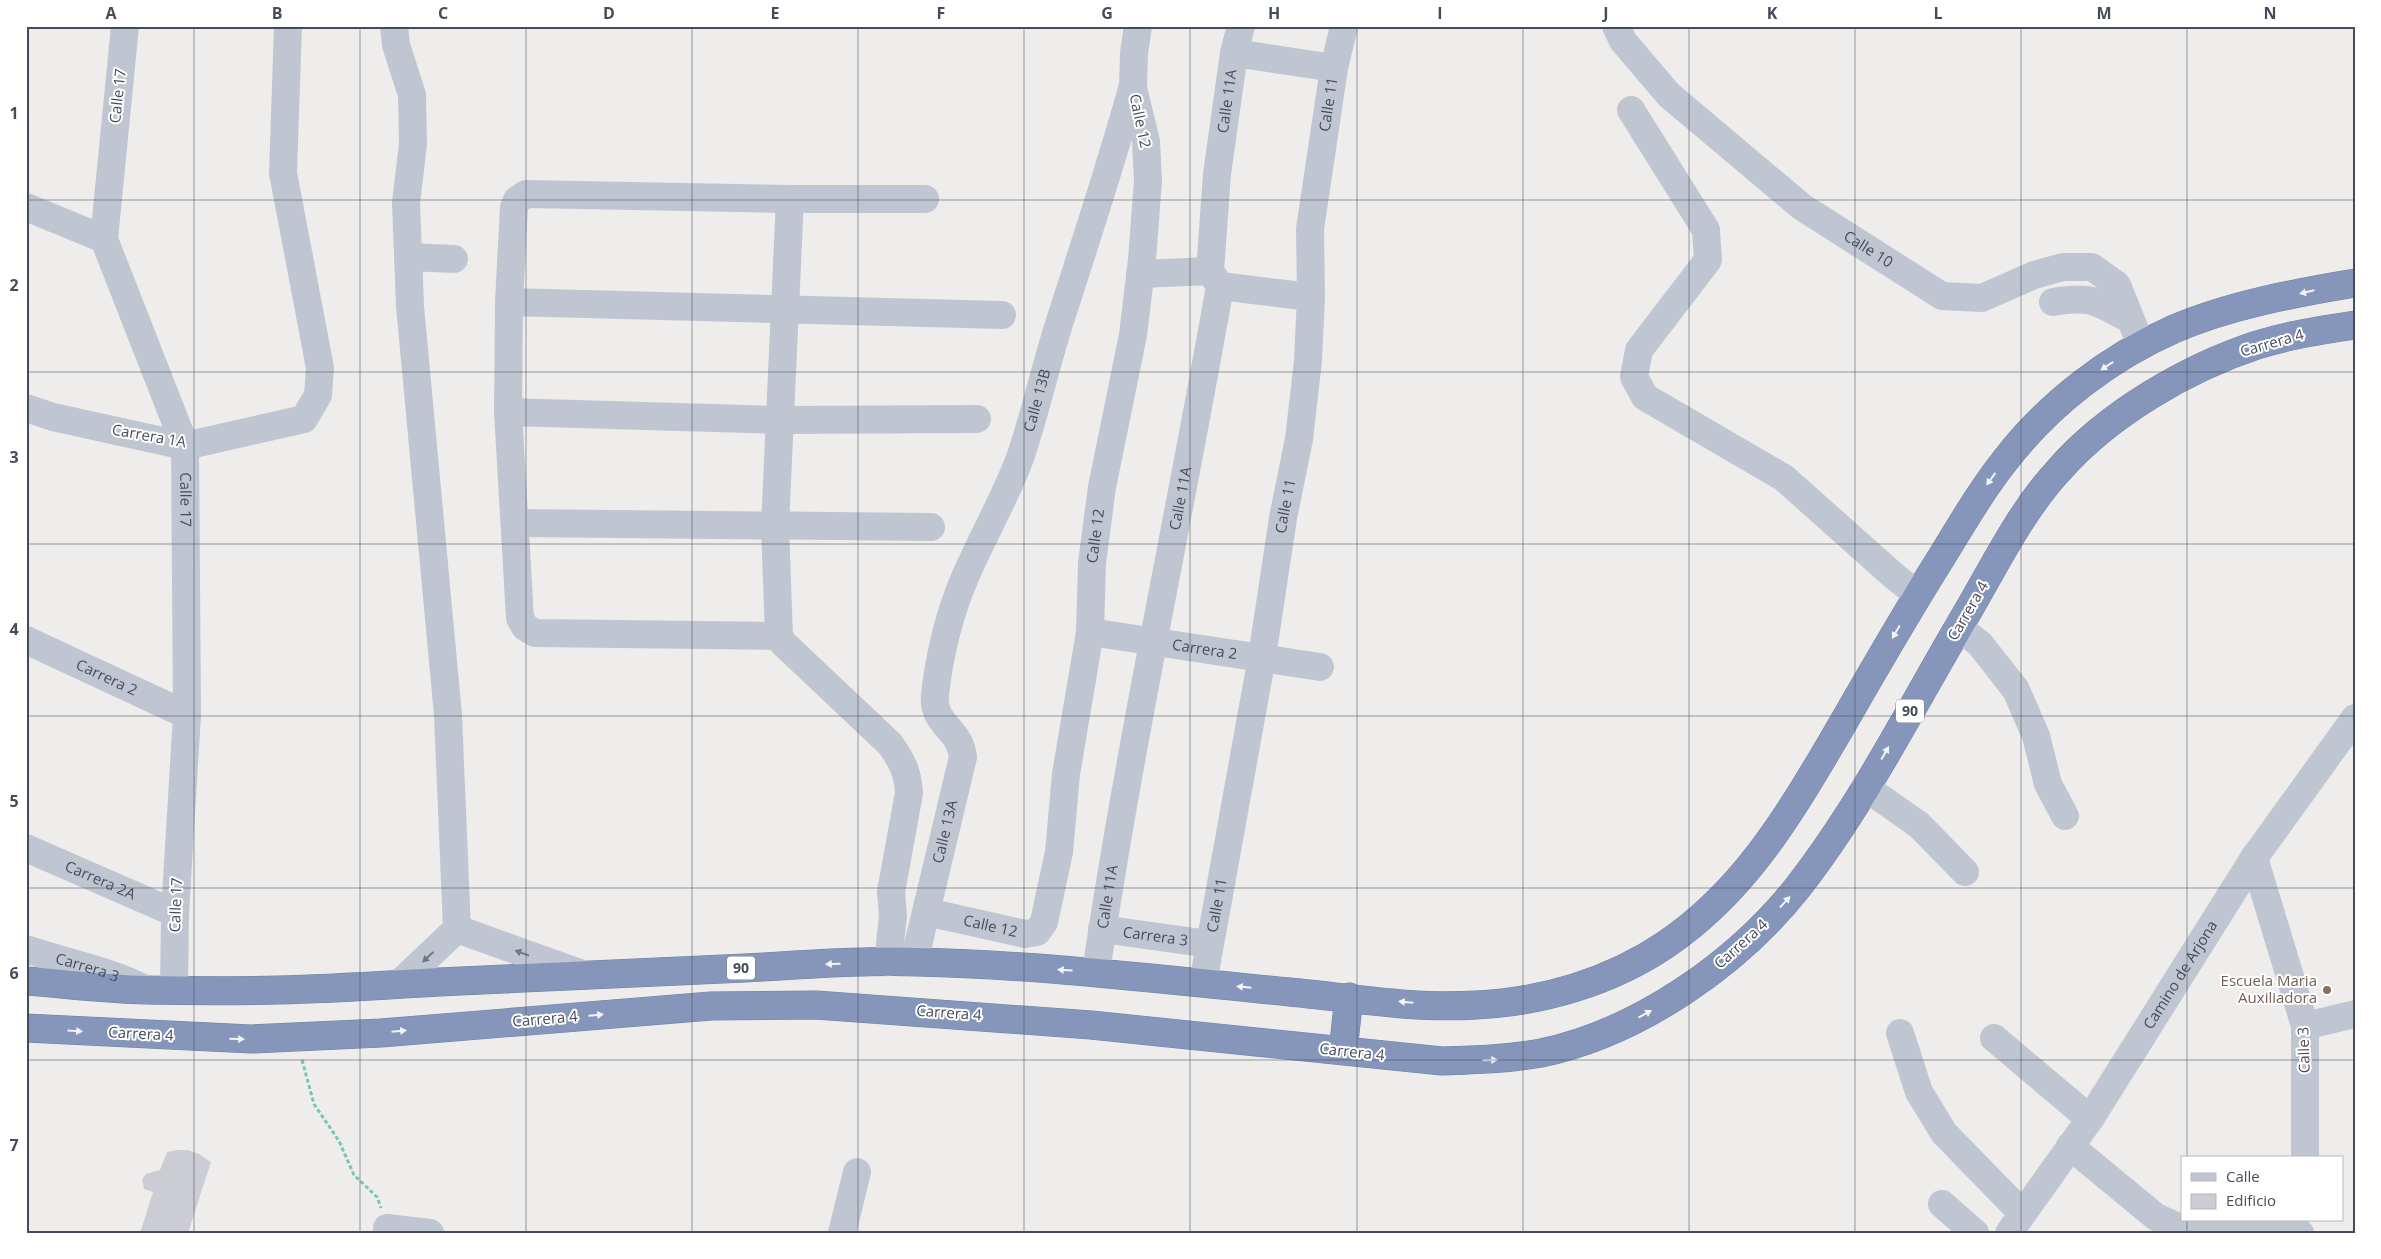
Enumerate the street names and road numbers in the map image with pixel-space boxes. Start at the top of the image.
street label: Calle 11A [1212,67,1241,134]
street label: Calle 17 [104,68,130,124]
street label: Calle 11 [1314,76,1342,133]
street label: Calle 12 [1125,92,1156,150]
street label: Calle 10 [1840,225,1897,272]
street label: Carrera 4 [2238,323,2306,361]
street label: Calle 13B [1018,366,1054,434]
street label: Carrera 1A [111,419,188,451]
street label: Calle 11A [1164,464,1196,532]
street label: Calle 17 [176,472,197,527]
street label: Calle 11 [1270,477,1300,534]
street label: Calle 12 [1081,507,1108,564]
street label: Carrera 4 [1942,577,1992,644]
street label: Carrera 2 [1171,634,1239,663]
street label: Carrera 2 [73,654,141,700]
road number: 90 [1896,699,1924,722]
street label: Calle 13A [927,797,962,865]
street label: Carrera 2A [62,855,139,904]
street label: Calle 11A [1092,863,1122,930]
street label: Calle 11 [1201,876,1231,934]
street label: Calle 17 [164,877,186,933]
street label: Calle 12 [962,909,1020,941]
street label: Carrera 4 [1709,914,1772,973]
street label: Camino de Arjona [2138,916,2221,1033]
street label: Carrera 3 [1122,921,1189,950]
street label: Carrera 3 [53,948,122,986]
road number: 90 [727,956,755,980]
street label: Carrera 4 [916,1000,983,1024]
street label: Carrera 4 [511,1005,579,1031]
street label: Carrera 4 [108,1021,175,1045]
street label: Calle 3 [2292,1027,2314,1074]
street label: Carrera 4 [1319,1038,1386,1064]

